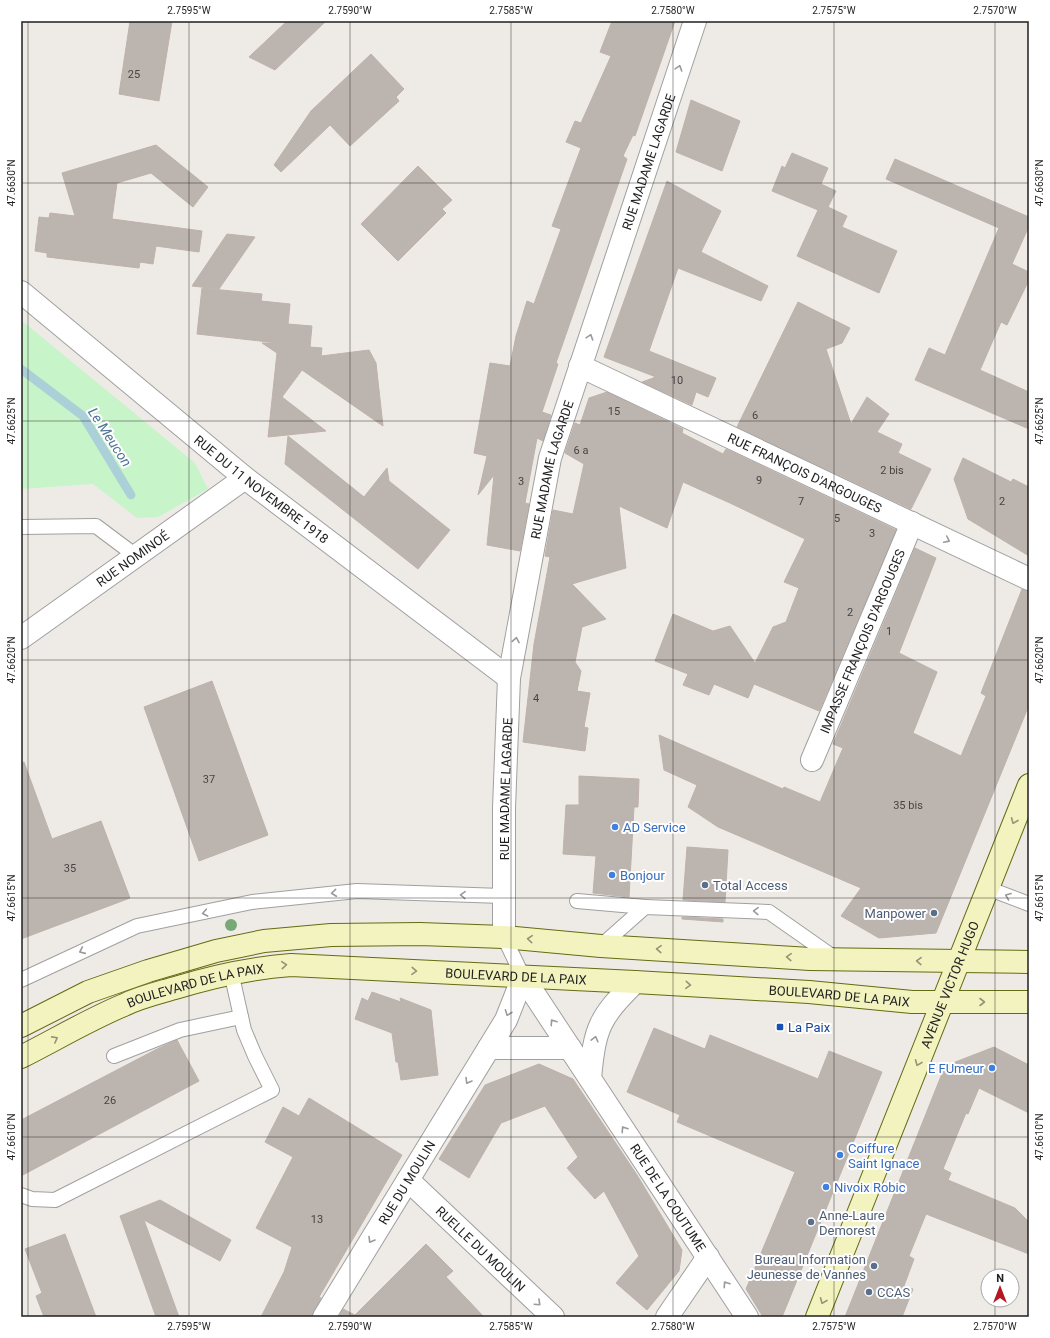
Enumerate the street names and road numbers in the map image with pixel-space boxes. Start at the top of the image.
street label: RUE MADAME LAGARDE [619,92,678,232]
street label: RUE MADAME LAGARDE [528,398,576,540]
street label: RUE FRANÇOIS D'ARGOUGES [726,430,885,516]
street label: RUE DU 11 NOVEMBRE 1918 [192,432,332,546]
street label: RUE NOMINOÉ [93,527,172,589]
street label: IMPASSE FRANÇOIS D'ARGOUGES [817,547,908,735]
street label: RUE MADAME LAGARDE [497,717,515,860]
street label: AVENUE VICTOR HUGO [917,919,982,1050]
street label: BOULEVARD DE LA PAIX [124,960,265,1010]
street label: BOULEVARD DE LA PAIX [445,965,587,987]
street label: BOULEVARD DE LA PAIX [768,982,911,1009]
street label: RUE DU MOULIN [375,1137,438,1227]
street label: RUE DE LA COUTUME [627,1141,709,1254]
street label: RUELLE DU MOULIN [433,1203,528,1294]

